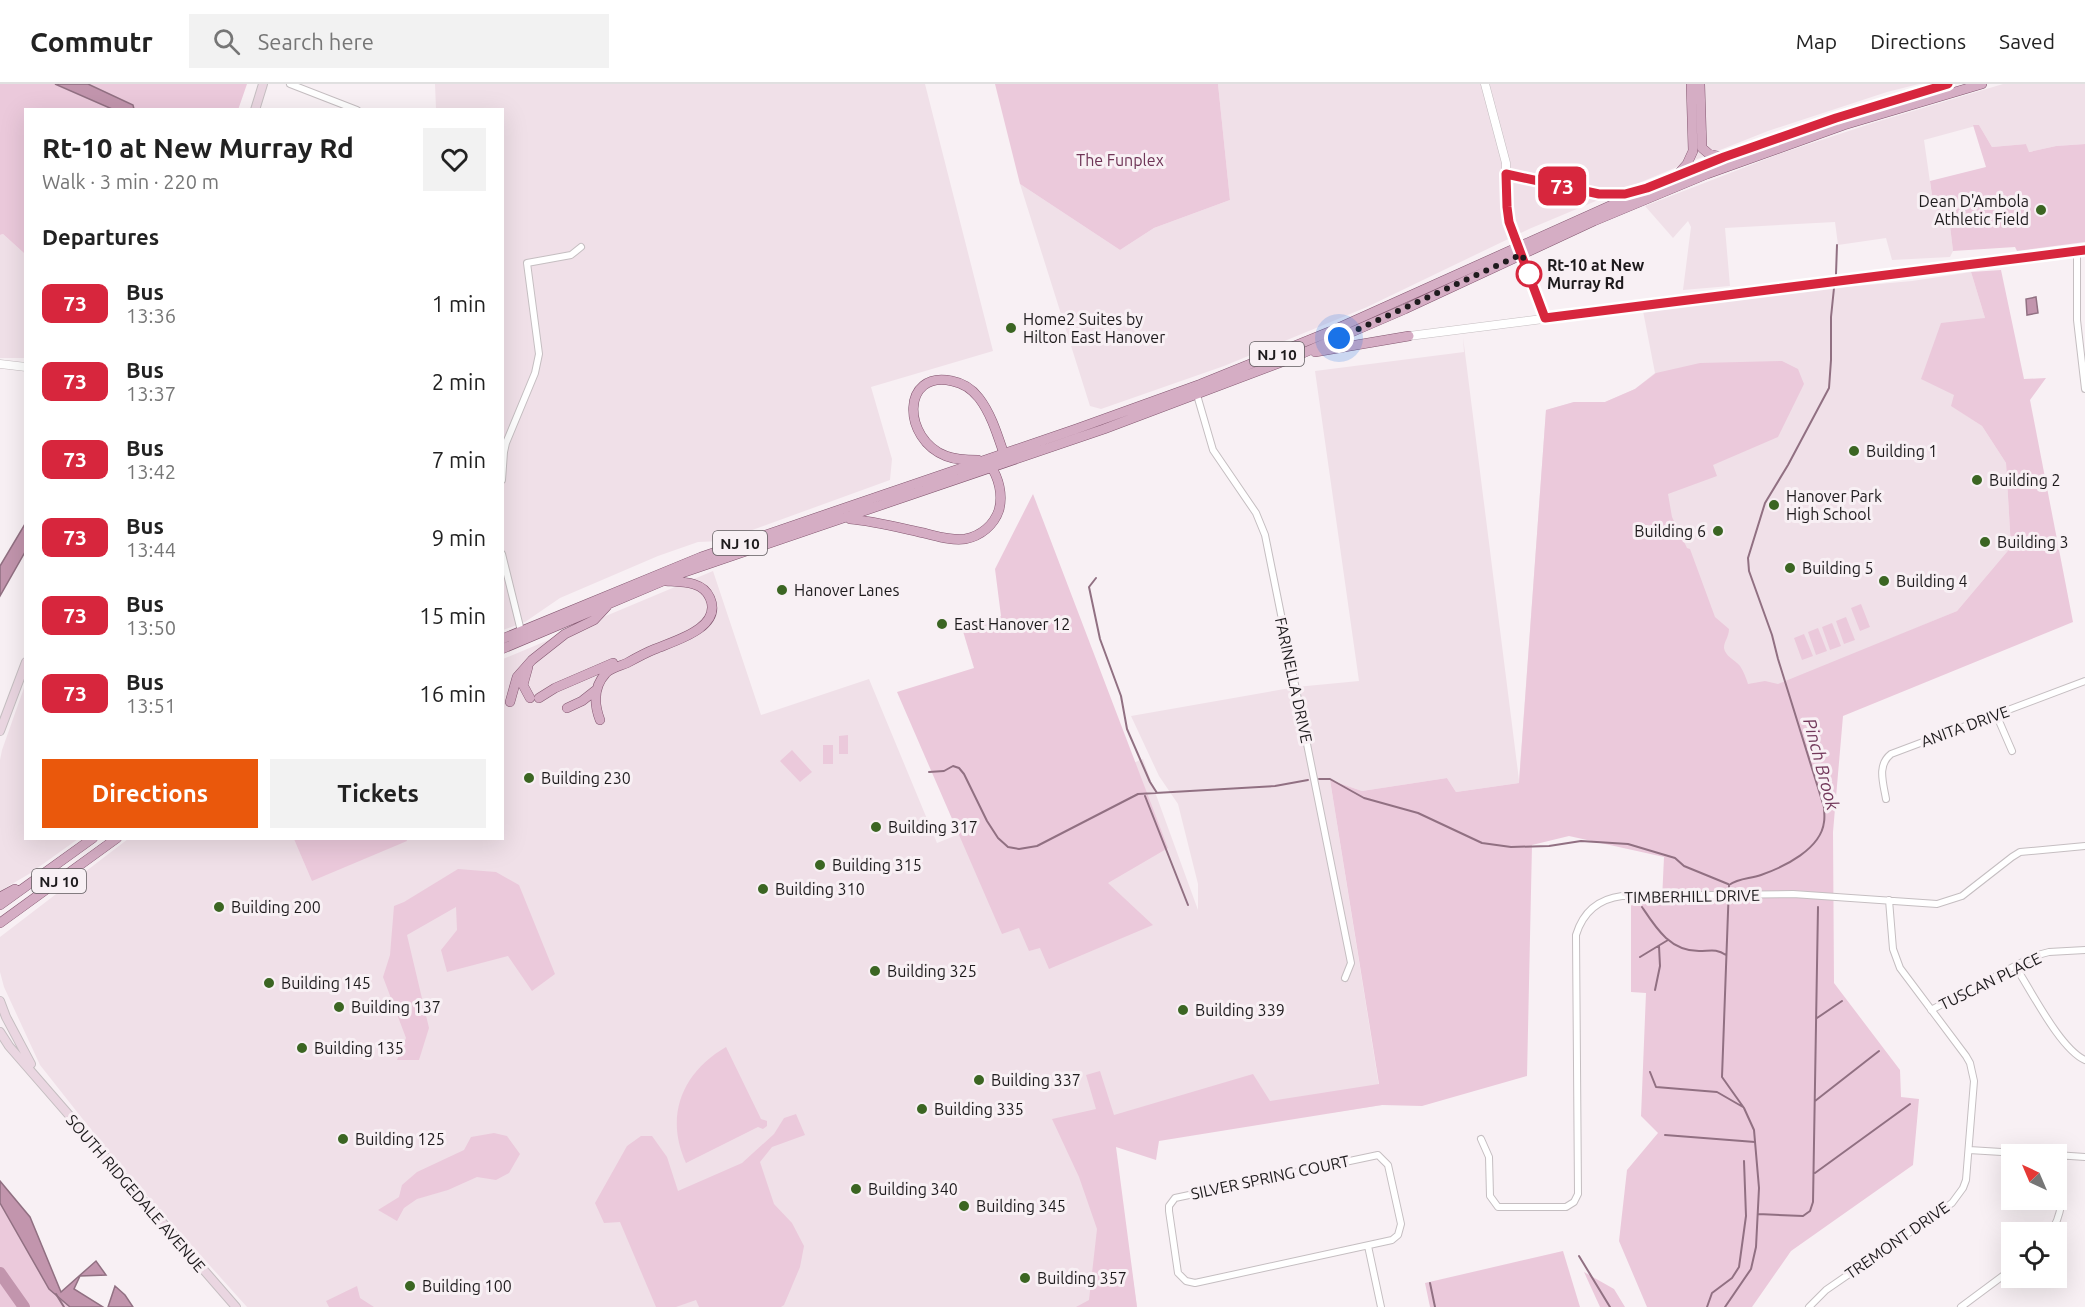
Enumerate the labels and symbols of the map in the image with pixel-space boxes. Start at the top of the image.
park label: The Funplex [1076,151,1164,169]
line badge: 73 [1535,166,1589,206]
place label: Dean D'Ambola Athletic Field [1919,192,2029,228]
marker: Dean D'Ambola Athletic Field [2034,203,2048,217]
place label: Rt-10 at New Murray Rd [1547,256,1645,292]
marker: Rt-10 at New Murray Rd [1516,261,1542,287]
place label: Home2 Suites by Hilton East Hanover [1023,310,1165,346]
marker: Home2 Suites by Hilton East Hanover [1004,321,1018,335]
your location [1324,323,1354,353]
road number: NJ 10 [1250,342,1304,366]
place label: Building 1 [1866,442,1938,460]
marker: Building 1 [1847,444,1861,458]
place label: Building 2 [1989,471,2061,489]
marker: Building 2 [1970,473,1984,487]
place label: Hanover Park High School [1786,487,1882,523]
marker: Hanover Park High School [1767,498,1781,512]
place label: Building 6 [1634,522,1706,540]
marker: Building 6 [1711,524,1725,538]
road number: NJ 10 [713,531,767,555]
place label: Building 3 [1997,533,2069,551]
marker: Building 3 [1978,535,1992,549]
place label: Building 5 [1802,559,1874,577]
marker: Building 5 [1783,561,1797,575]
place label: Building 4 [1896,572,1968,590]
marker: Building 4 [1877,574,1891,588]
place label: Hanover Lanes [794,581,900,599]
marker: Hanover Lanes [775,583,789,597]
place label: East Hanover 12 [954,615,1070,633]
street label: FARINELLA DRIVE [1272,616,1316,745]
marker: East Hanover 12 [935,617,949,631]
street label: ANITA DRIVE [1918,702,2012,750]
water label: Pinch Brook [1800,716,1844,813]
place label: Building 230 [541,769,631,787]
marker: Building 230 [522,771,536,785]
place label: Building 317 [888,818,978,836]
marker: Building 317 [869,820,883,834]
place label: Building 315 [832,856,922,874]
marker: Building 315 [813,858,827,872]
road number: NJ 10 [32,869,86,893]
place label: Building 310 [775,880,865,898]
marker: Building 310 [756,882,770,896]
street label: TIMBERHILL DRIVE [1624,886,1760,906]
place label: Building 200 [231,898,321,916]
marker: Building 200 [212,900,226,914]
street label: TUSCAN PLACE [1936,949,2044,1013]
place label: Building 325 [887,962,977,980]
marker: Building 325 [868,964,882,978]
place label: Building 145 [281,974,371,992]
marker: Building 145 [262,976,276,990]
place label: Building 137 [351,998,441,1016]
marker: Building 137 [332,1000,346,1014]
place label: Building 339 [1195,1001,1285,1019]
marker: Building 339 [1176,1003,1190,1017]
place label: Building 135 [314,1039,404,1057]
marker: Building 135 [295,1041,309,1055]
place label: Building 337 [991,1071,1081,1089]
marker: Building 337 [972,1073,986,1087]
place label: Building 335 [934,1100,1024,1118]
marker: Building 335 [915,1102,929,1116]
street label: SOUTH RIDGEDALE AVENUE [63,1111,209,1275]
place label: Building 125 [355,1130,445,1148]
marker: Building 125 [336,1132,350,1146]
north arrow [2001,1144,2067,1210]
street label: SILVER SPRING COURT [1189,1151,1351,1203]
place label: Building 340 [868,1180,958,1198]
marker: Building 340 [849,1182,863,1196]
place label: Building 345 [976,1197,1066,1215]
street label: TREMONT DRIVE [1842,1197,1952,1283]
marker: Building 345 [957,1199,971,1213]
place label: Building 357 [1037,1269,1127,1287]
marker: Building 357 [1018,1271,1032,1285]
place label: Building 100 [422,1277,512,1295]
marker: Building 100 [403,1279,417,1293]

